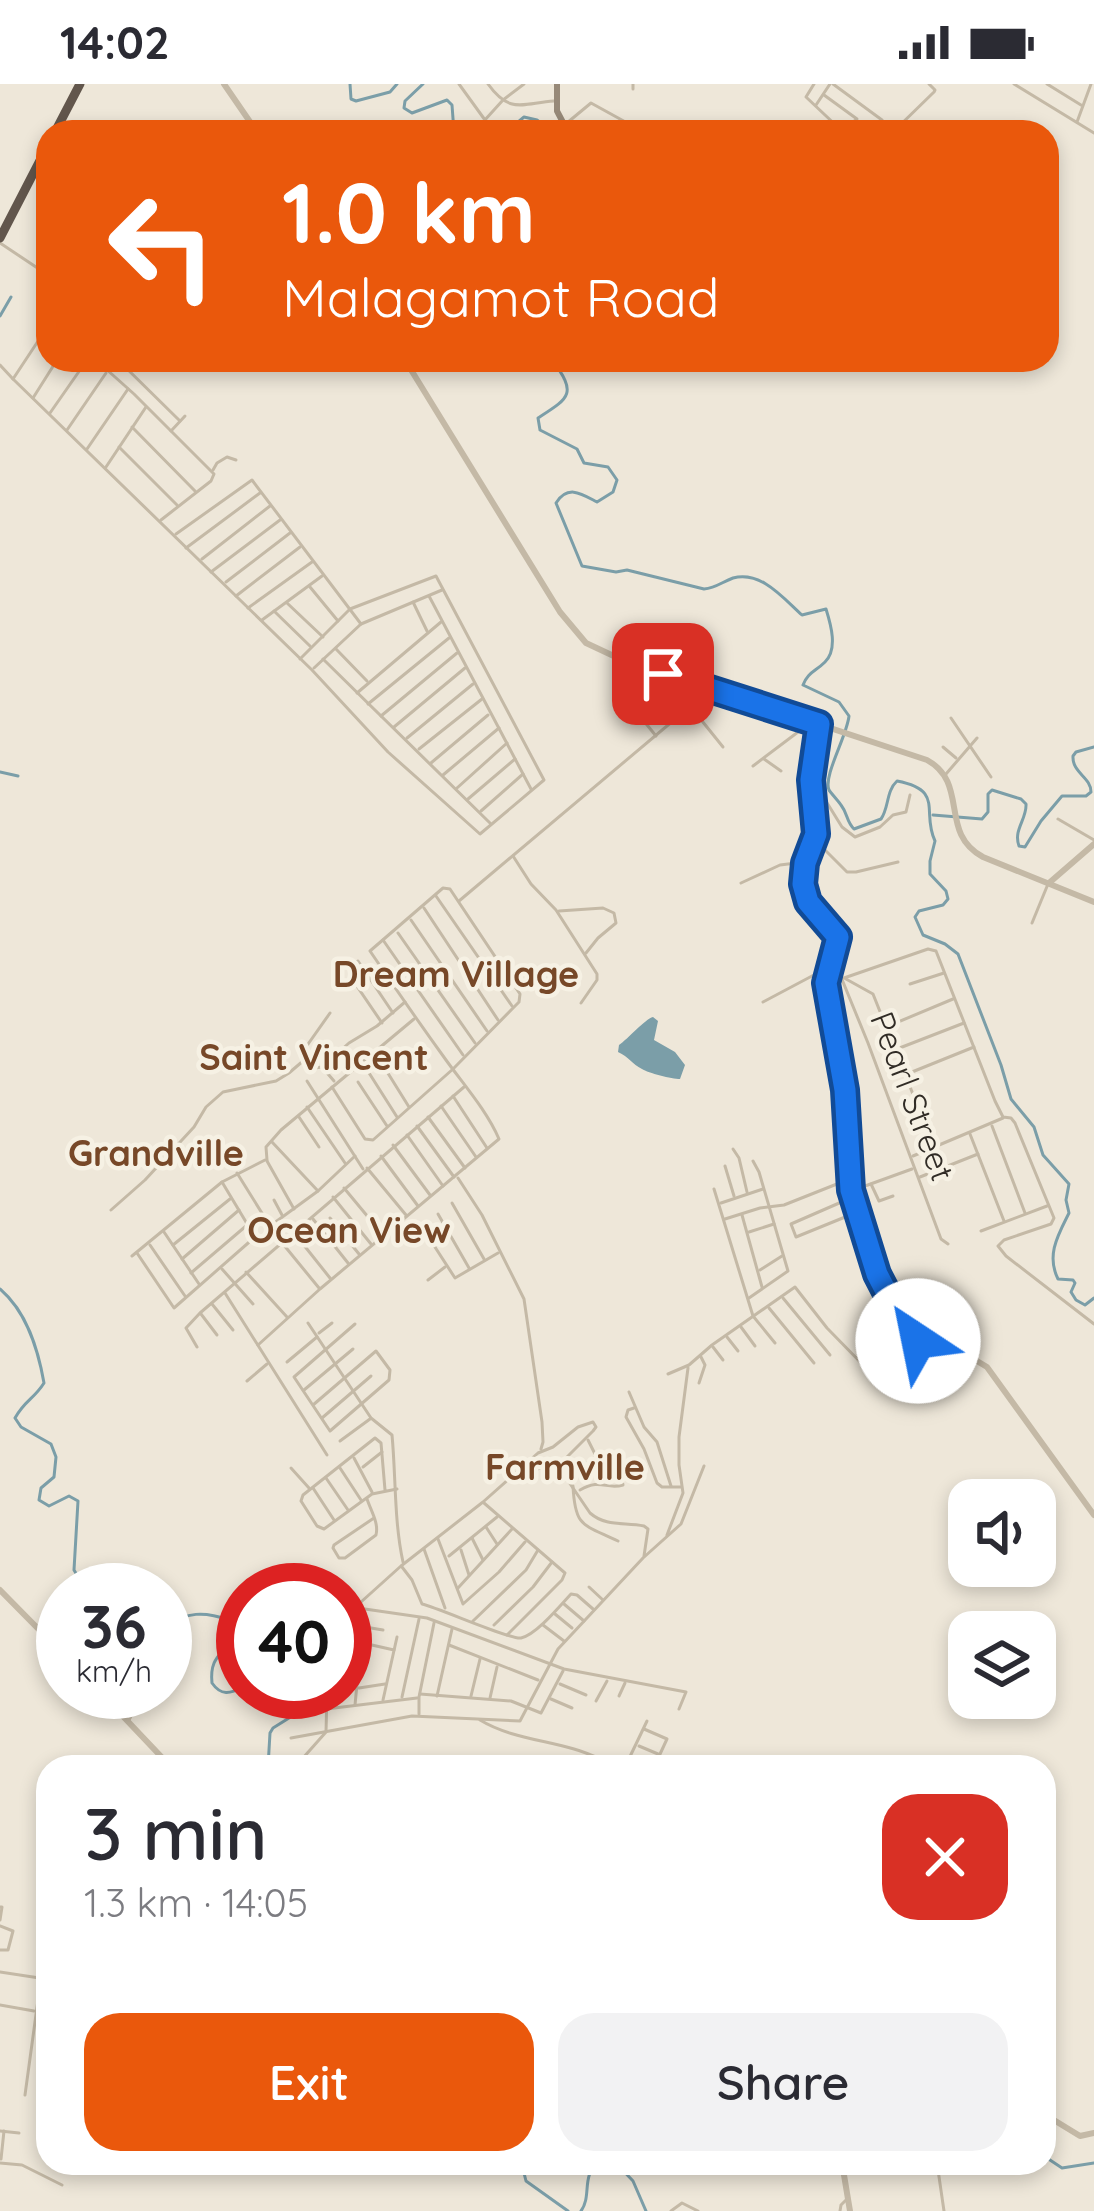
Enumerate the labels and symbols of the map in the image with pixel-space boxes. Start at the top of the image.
pin [612,623,714,725]
district label: Dream Village [333,951,579,996]
street label: Pearl Street [862,1006,964,1186]
district label: Saint Vincent [199,1034,429,1079]
district label: Grandville [68,1130,244,1175]
district label: Ocean View [247,1207,451,1252]
position arrow [855,1278,981,1404]
district label: Farmville [485,1444,645,1489]
speed limit sign: 40 [216,1563,372,1719]

